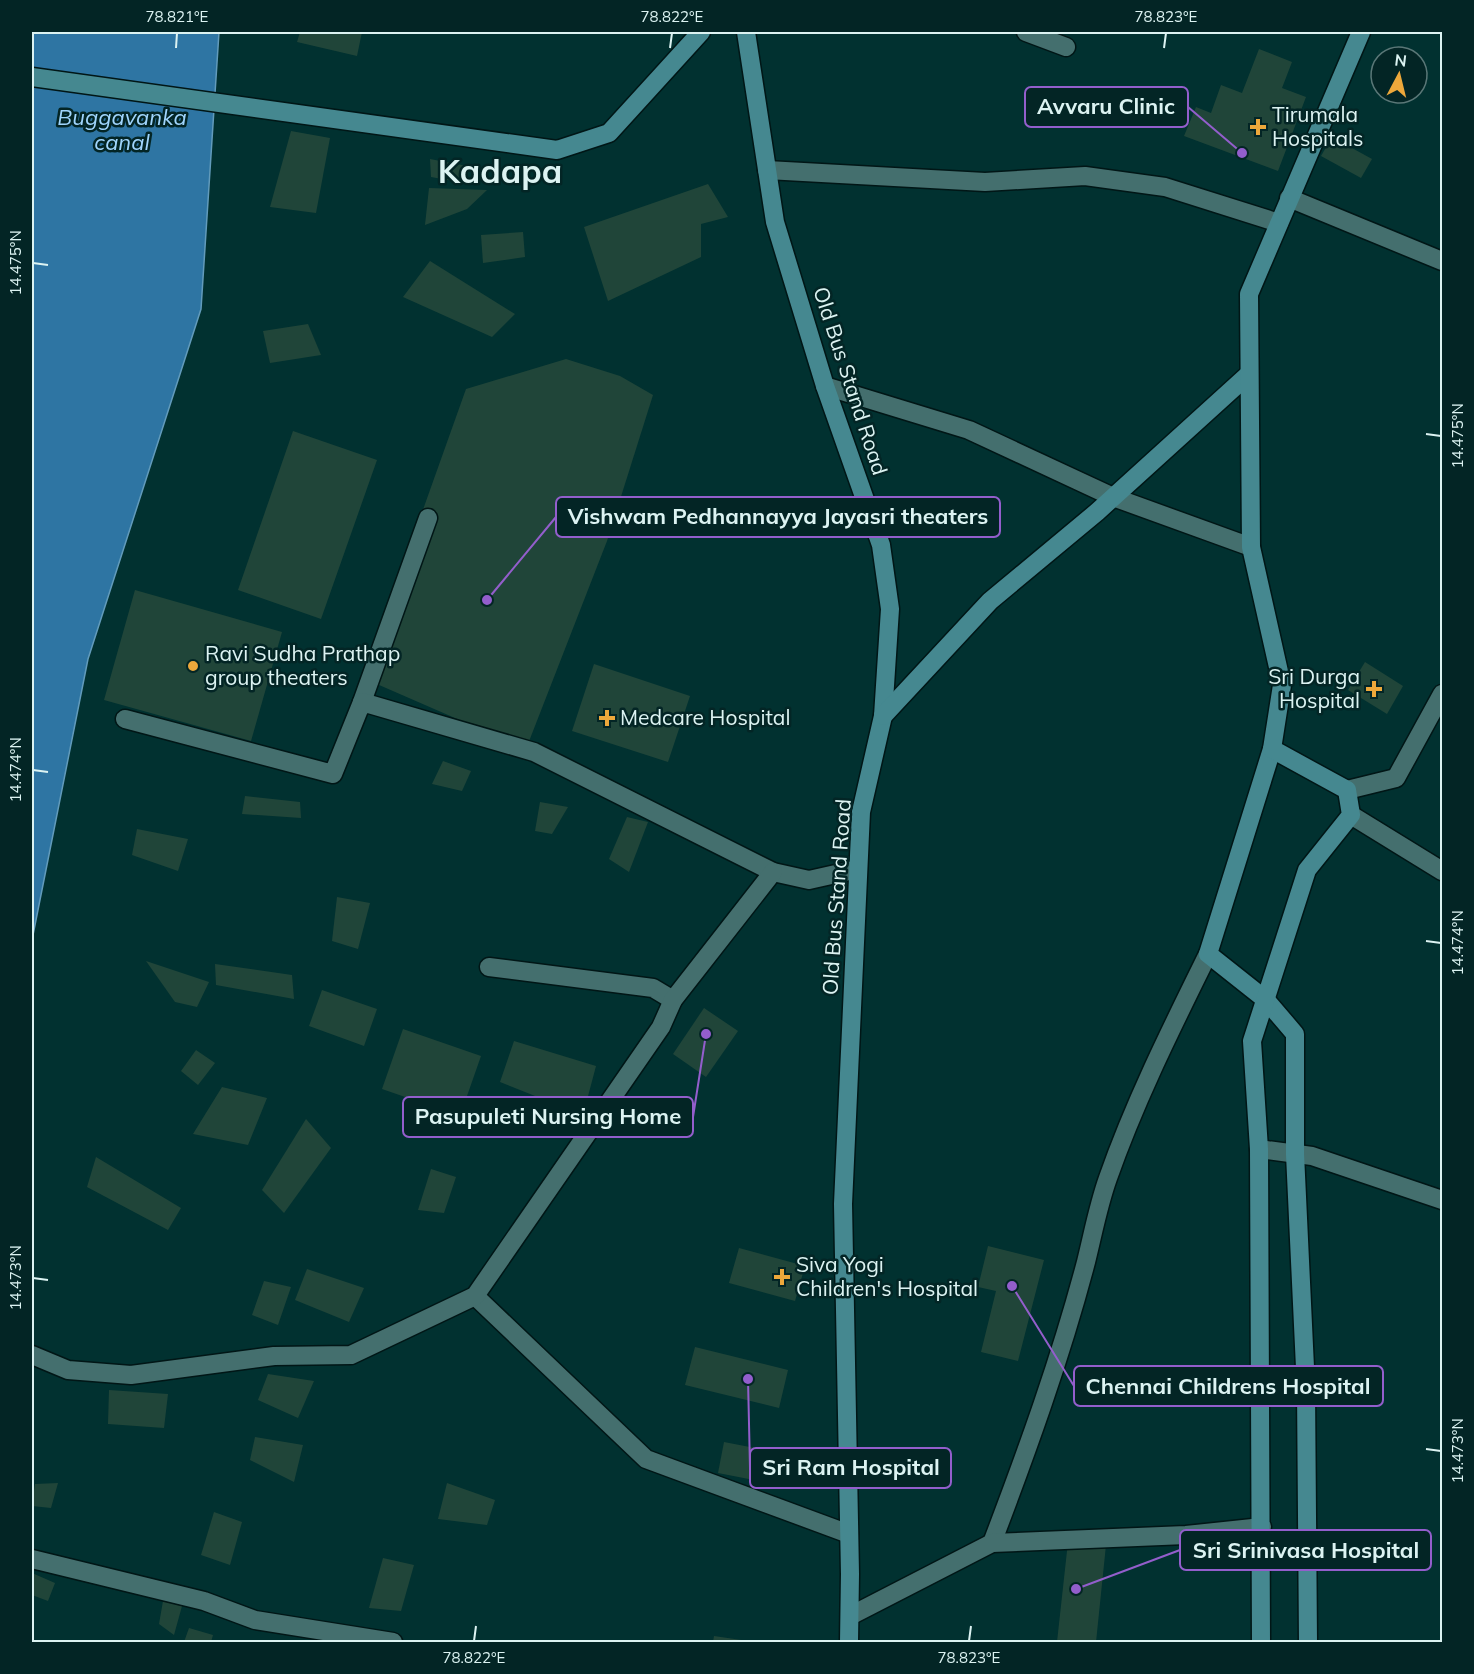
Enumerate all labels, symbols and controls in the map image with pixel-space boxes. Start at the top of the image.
text: 78.821°E [146,7,209,26]
text: 78.822°E [641,7,704,26]
text: 78.823°E [1135,7,1198,26]
north arrow [1369,45,1429,105]
text: N [1394,49,1408,71]
callout: Avvaru Clinic [1025,87,1188,127]
text: Avvaru Clinic [1037,92,1175,120]
place label: Tirumala Hospitals [1272,101,1363,151]
water label: Buggavanka canal [57,103,187,156]
marker: Tirumala Hospitals [1249,118,1267,136]
district label: Kadapa [438,150,562,191]
text: 14.475°N [6,230,25,296]
street label: Old Bus Stand Road [808,283,894,478]
text: 14.475°N [1448,403,1467,469]
callout: Vishwam Pedhannayya Jayasri theaters [556,497,1000,537]
text: Vishwam Pedhannayya Jayasri theaters [567,502,988,530]
place label: Ravi Sudha Prathap group theaters [205,640,400,690]
marker: Ravi Sudha Prathap group theaters [186,659,200,673]
place label: Sri Durga Hospital [1268,663,1360,713]
marker: Sri Durga Hospital [1365,680,1383,698]
place label: Medcare Hospital [620,704,790,730]
marker: Medcare Hospital [598,709,616,727]
text: 14.474°N [6,737,25,803]
street label: Old Bus Stand Road [816,798,856,996]
text: 14.474°N [1448,910,1467,976]
callout: Pasupuleti Nursing Home [403,1097,693,1137]
text: Pasupuleti Nursing Home [415,1102,681,1130]
text: 14.473°N [6,1245,25,1311]
place label: Siva Yogi Children's Hospital [796,1251,978,1301]
marker: Siva Yogi Children's Hospital [773,1268,791,1286]
callout: Chennai Childrens Hospital [1074,1366,1383,1406]
text: Chennai Childrens Hospital [1086,1372,1370,1400]
text: 14.473°N [1448,1418,1467,1484]
callout: Sri Ram Hospital [750,1448,951,1488]
text: Sri Ram Hospital [762,1453,940,1481]
callout: Sri Srinivasa Hospital [1180,1530,1431,1570]
text: Sri Srinivasa Hospital [1193,1536,1419,1564]
text: 78.822°E [443,1648,506,1667]
text: 78.823°E [938,1648,1001,1667]

